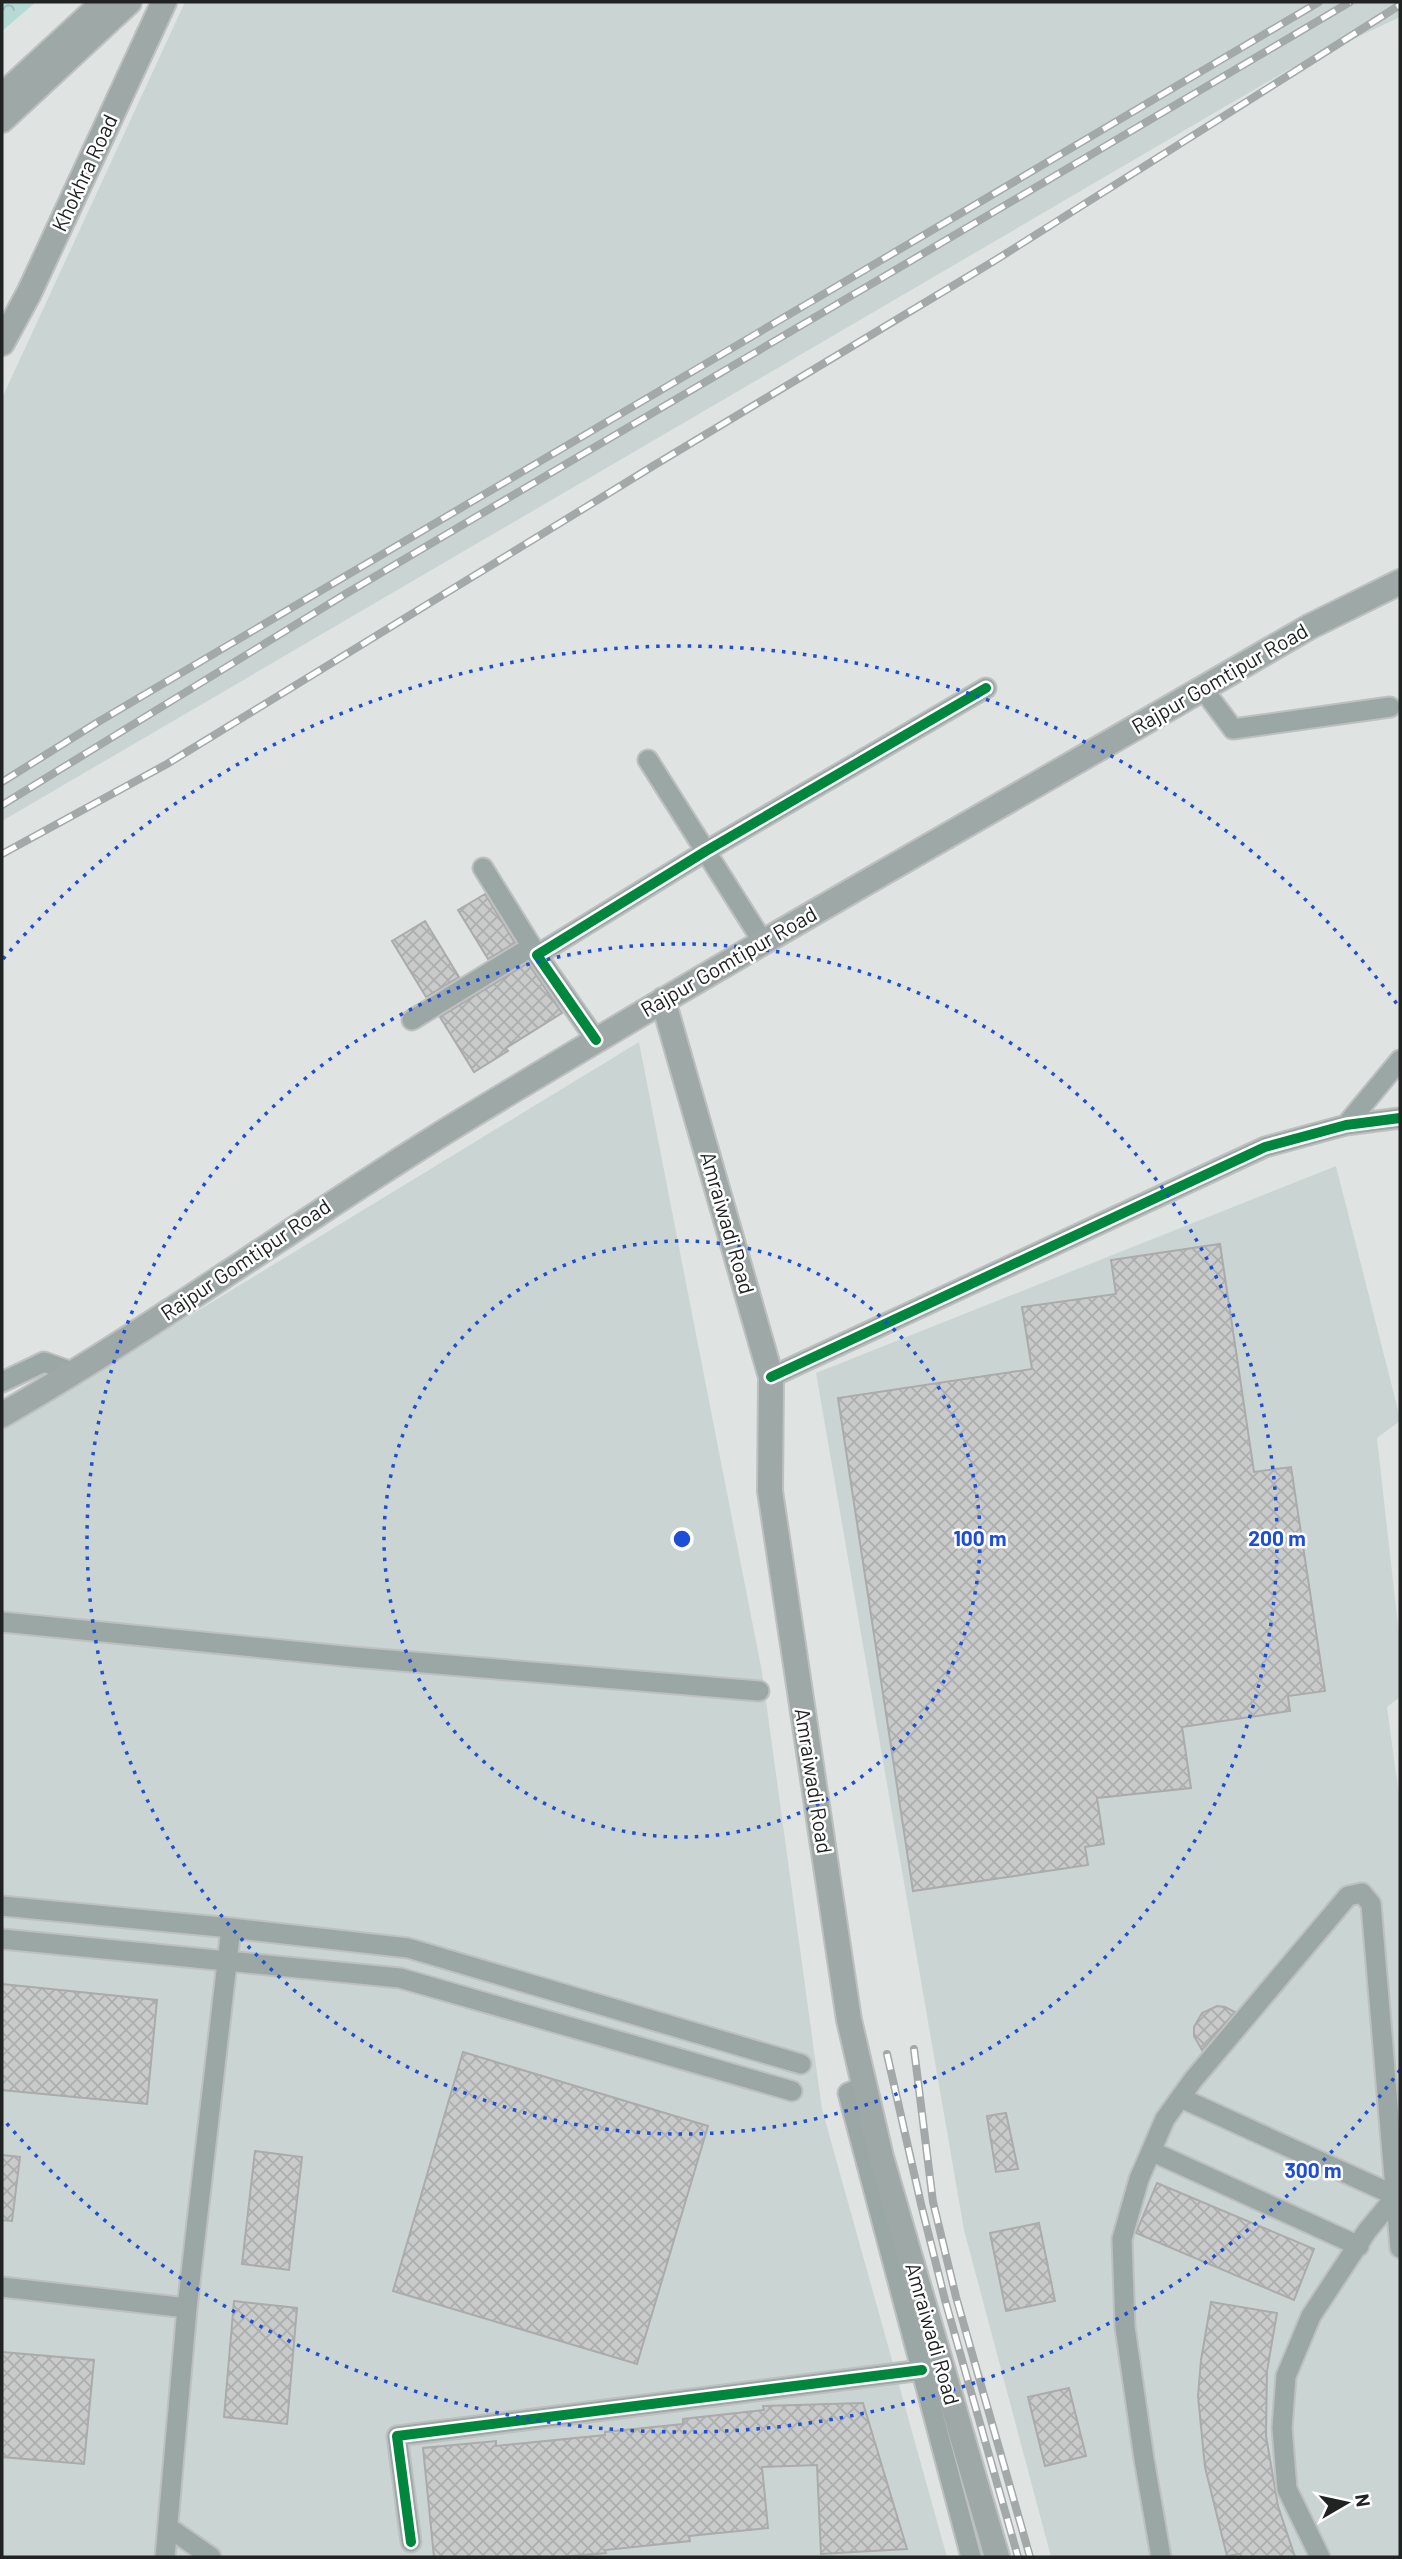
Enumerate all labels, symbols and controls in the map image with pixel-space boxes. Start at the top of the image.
street label: Khokhra Road [46,110,122,235]
street label: Rajpur Gomtipur Road [1127,617,1312,738]
street label: Rajpur Gomtipur Road [636,900,821,1021]
street label: Amraiwadi Road [696,1149,761,1297]
street label: Rajpur Gomtipur Road [156,1193,335,1325]
text: 100 m [953,1525,1007,1550]
text: 200 m [1248,1525,1306,1550]
centre of rings [670,1527,694,1551]
street label: Amraiwadi Road [791,1706,838,1855]
text: 300 m [1284,2157,1342,2182]
street label: Amraiwadi Road [901,2260,966,2408]
north arrow [1311,2468,1381,2538]
text: N [1351,2492,1376,2508]

